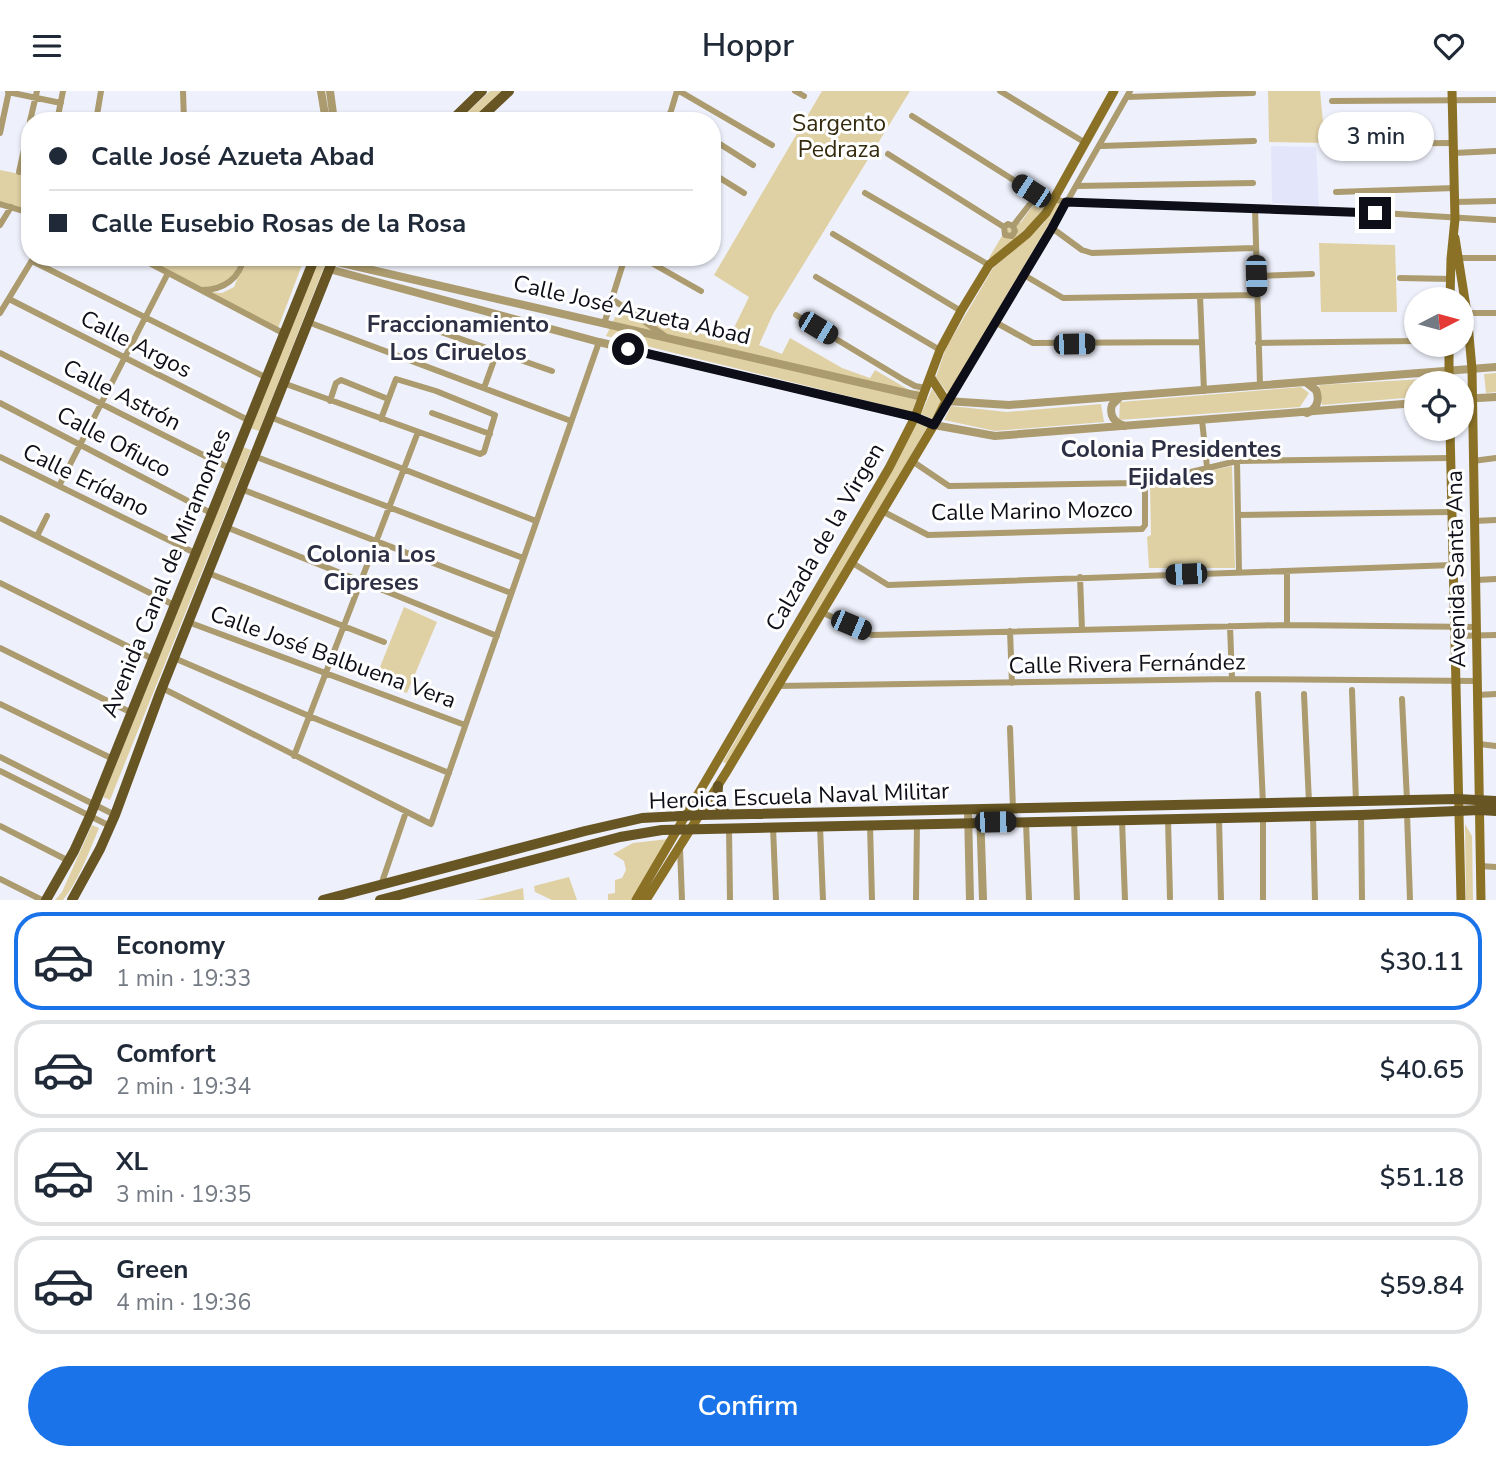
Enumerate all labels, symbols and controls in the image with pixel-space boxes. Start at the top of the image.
text: Hoppr [702,24,794,67]
icon: menu [28,27,66,65]
icon: heart [1430,27,1468,65]
park label: Sargento Pedraza [792,108,886,165]
callout: 3 min [1317,111,1433,160]
text: 3 min [1347,121,1405,152]
text: Calle José Azueta Abad [91,139,375,174]
car [1008,171,1055,211]
route end [1359,197,1391,229]
text: Calle Eusebio Rosas de la Rosa [91,206,466,241]
car [1245,255,1268,297]
street label: Calle José Azueta Abad [510,268,754,352]
north arrow [1404,287,1474,357]
map controls [1404,287,1474,441]
street label: Calle Argos [75,303,197,385]
district label: Fraccionamiento Los Ciruelos [367,308,549,368]
car [795,308,842,348]
route start [612,333,644,365]
car [1053,333,1096,355]
street label: Calle Astrón [58,352,186,438]
button: locate [1404,371,1474,441]
street label: Calle Ofiuco [51,399,177,485]
street label: Avenida Canal de Miramontes [94,424,238,722]
district label: Colonia Presidentes Ejidales [1060,433,1282,493]
street label: Calle Erídano [17,436,155,524]
street label: Calzada de la Virgen [758,437,892,637]
street label: Avenida Santa Ana [1439,470,1473,668]
street label: Calle Marino Mozco [931,494,1133,528]
district label: Colonia Los Cipreses [306,538,436,598]
car [1165,563,1208,585]
street label: Calle José Balbuena Vera [206,598,460,716]
car [828,607,875,643]
street label: Calle Rivera Fernández [1008,646,1246,682]
street label: Heroica Escuela Naval Militar [648,775,951,817]
car [974,811,1017,833]
text: Economy [116,928,225,963]
icon: car [32,930,95,993]
text: $30.11 [1380,944,1464,979]
text: 1 min · 19:33 [116,963,251,994]
text: Comfort [116,1036,216,1071]
icon: car [32,1038,95,1101]
text: $40.65 [1380,1052,1464,1087]
text: 2 min · 19:34 [116,1071,251,1102]
text: XL [116,1144,148,1179]
icon: car [32,1146,95,1209]
text: $51.18 [1380,1160,1464,1195]
text: 3 min · 19:35 [116,1179,251,1210]
text: Green [116,1252,189,1287]
icon: car [32,1254,95,1317]
text: $59.84 [1380,1268,1464,1303]
text: 4 min · 19:36 [116,1287,251,1318]
button: Confirm [28,1366,1468,1446]

